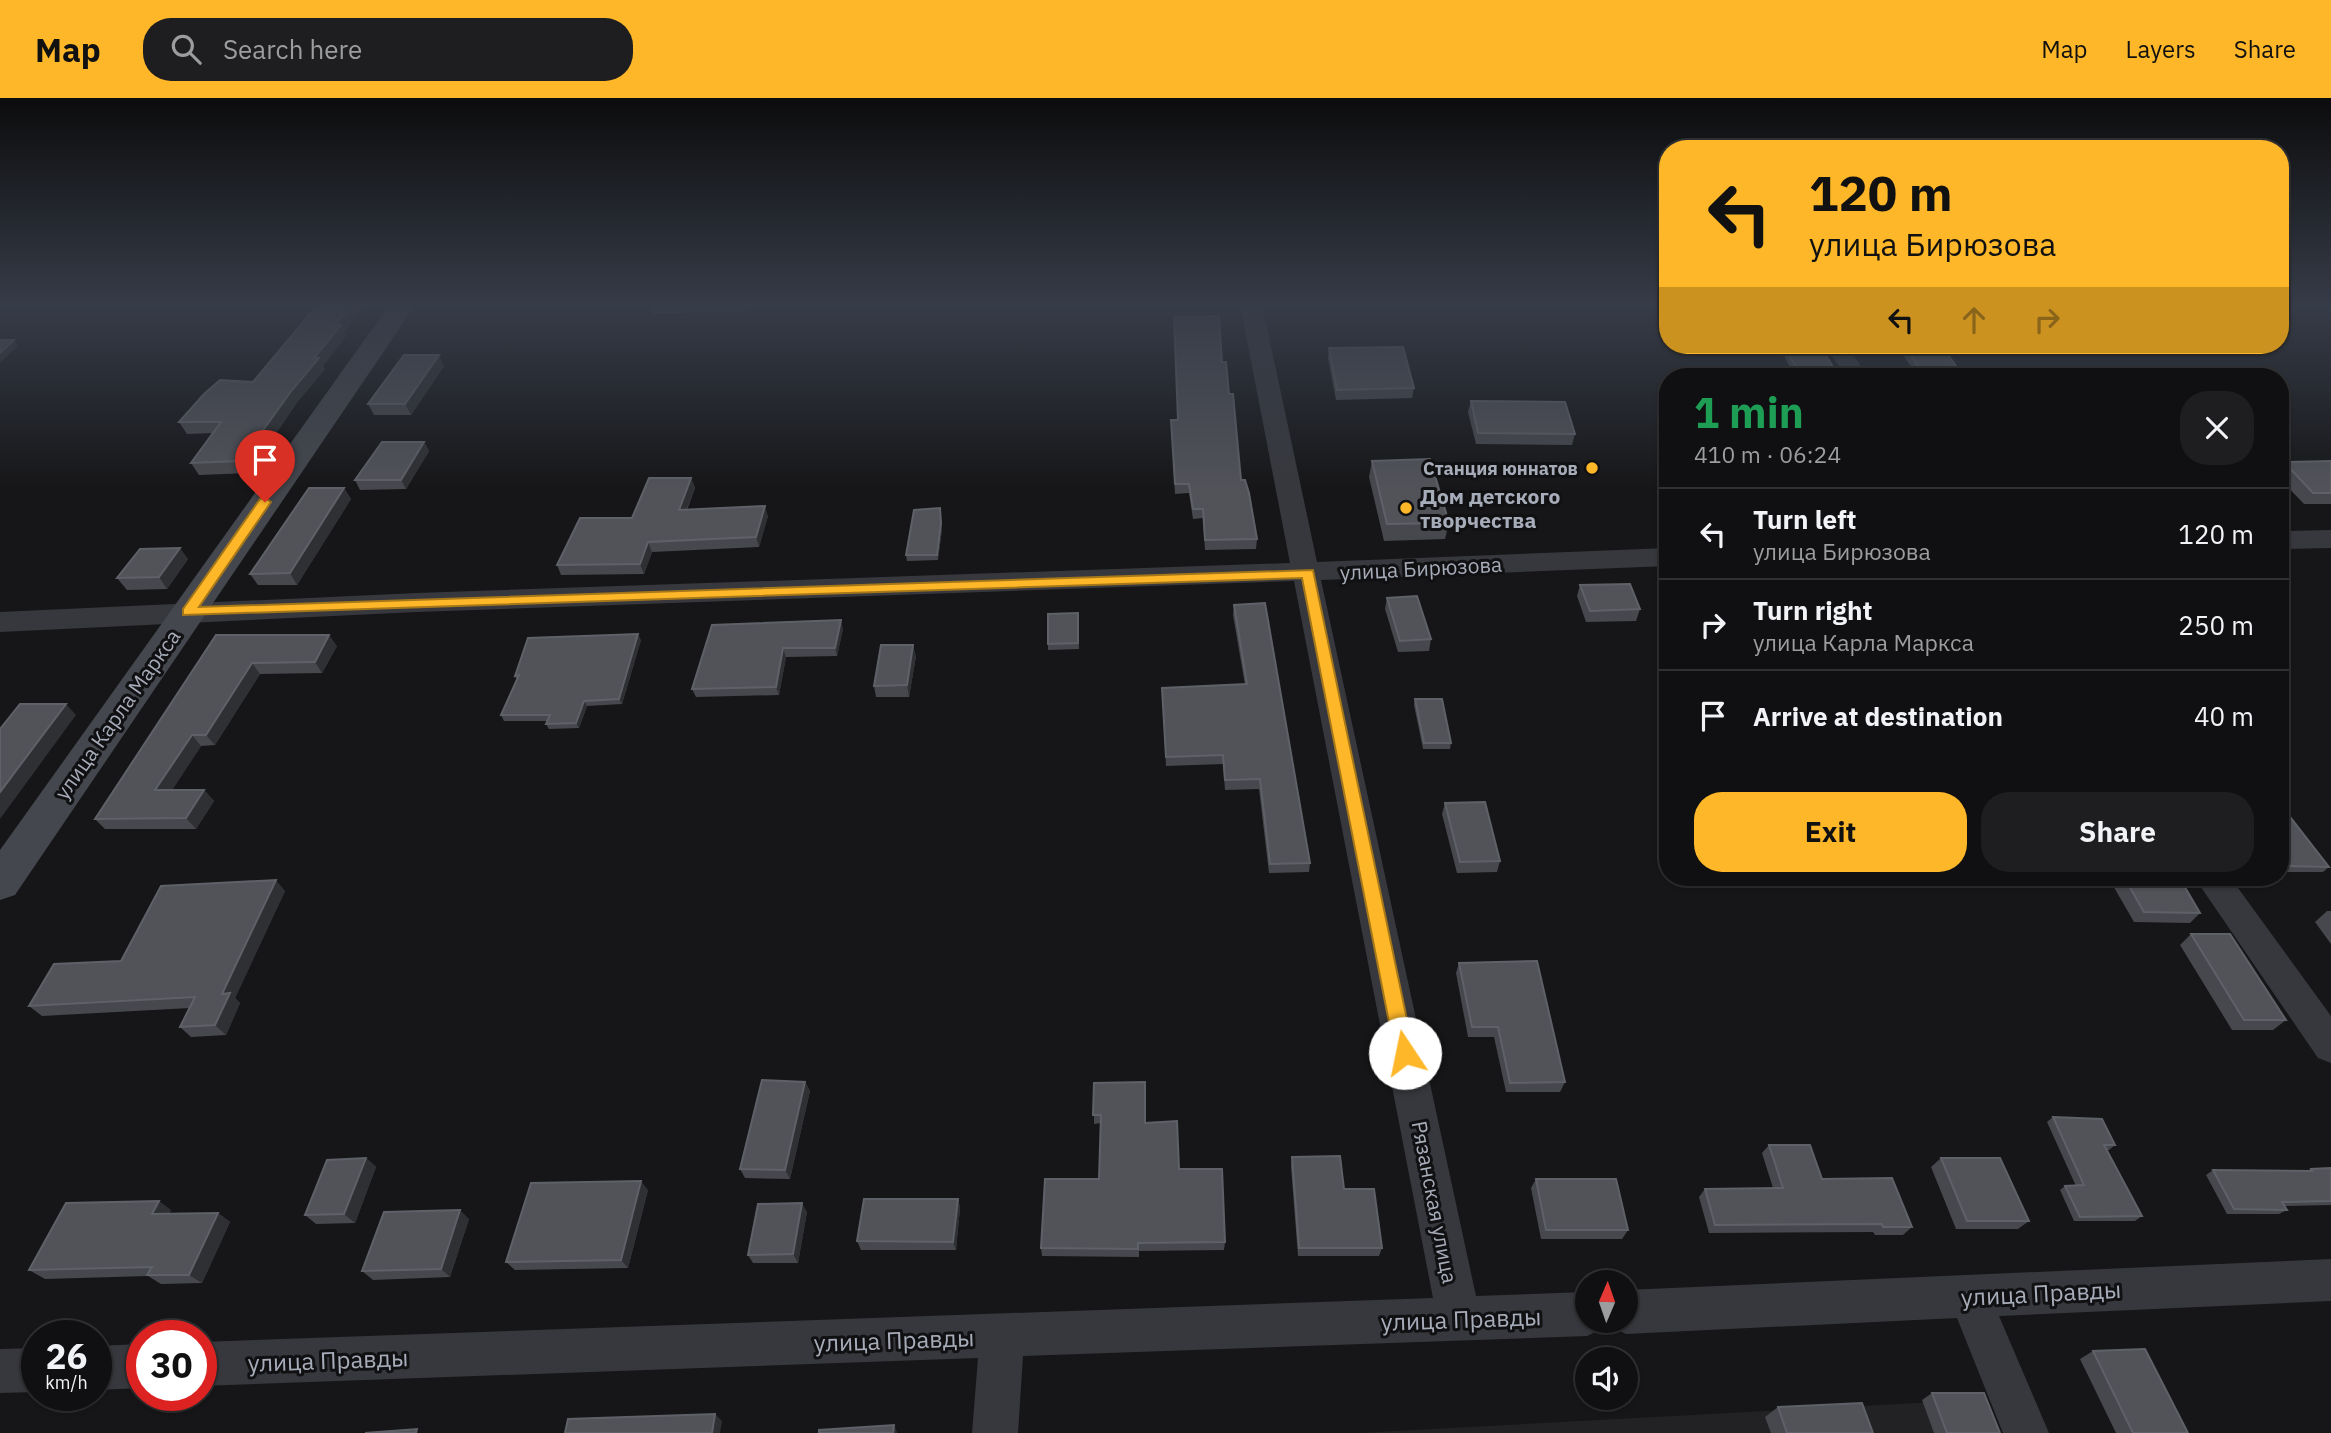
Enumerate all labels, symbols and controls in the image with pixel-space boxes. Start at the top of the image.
search box [143,18,633,81]
text: Map [35,28,101,71]
icon: search [167,30,205,68]
text: Search here [223,32,362,66]
text: Map [2041,33,2088,65]
text: Layers [2126,33,2196,65]
text: Share [2234,33,2296,65]
text: 120 m [1809,161,1953,224]
icon: left [1694,168,1785,259]
text: улица Бирюзова [1809,223,2056,265]
icon: left [1882,301,1920,339]
icon: ahead [1955,301,1993,339]
icon: right [2028,301,2066,339]
text: 1 min [1694,385,1804,440]
button: close [2180,391,2254,465]
pin [235,430,295,502]
text: 410 m · 06:24 [1694,439,1841,469]
icon: arrive [246,441,284,479]
place label: Станция юннатов [1423,457,1578,480]
marker: Станция юннатов [1584,460,1600,476]
place label: Дом детского творчества [1420,482,1561,534]
marker: Дом детского творчества [1398,500,1414,516]
text: Turn left [1753,502,1856,536]
icon: left [1694,515,1732,553]
text: 120 m [2178,517,2254,551]
text: улица Бирюзова [1753,536,1931,566]
street label: улица Бирюзова [1339,550,1503,586]
text: Turn right [1753,593,1872,627]
icon: right [1694,606,1732,644]
text: 250 m [2178,608,2254,642]
street label: улица Карла Маркса [48,623,186,805]
text: улица Карла Маркса [1753,627,1974,657]
icon: arrive [1694,697,1732,735]
text: Arrive at destination [1753,699,2003,733]
text: 40 m [2194,699,2254,733]
button: Exit [1694,792,1967,872]
button: Share [1981,792,2254,872]
position arrow [1368,1016,1442,1090]
street label: Рязанская улица [1405,1118,1465,1286]
north arrow [1575,1270,1638,1334]
map controls [1575,1270,1638,1410]
street label: улица Правды [1960,1273,2122,1313]
street label: улица Правды [1380,1300,1542,1338]
speed limit sign: 30 [126,1320,217,1411]
street label: улица Правды [813,1321,975,1359]
text: 26 [45,1333,88,1379]
street label: улица Правды [247,1341,409,1379]
button: sound [1575,1347,1638,1410]
text: km/h [45,1371,88,1394]

